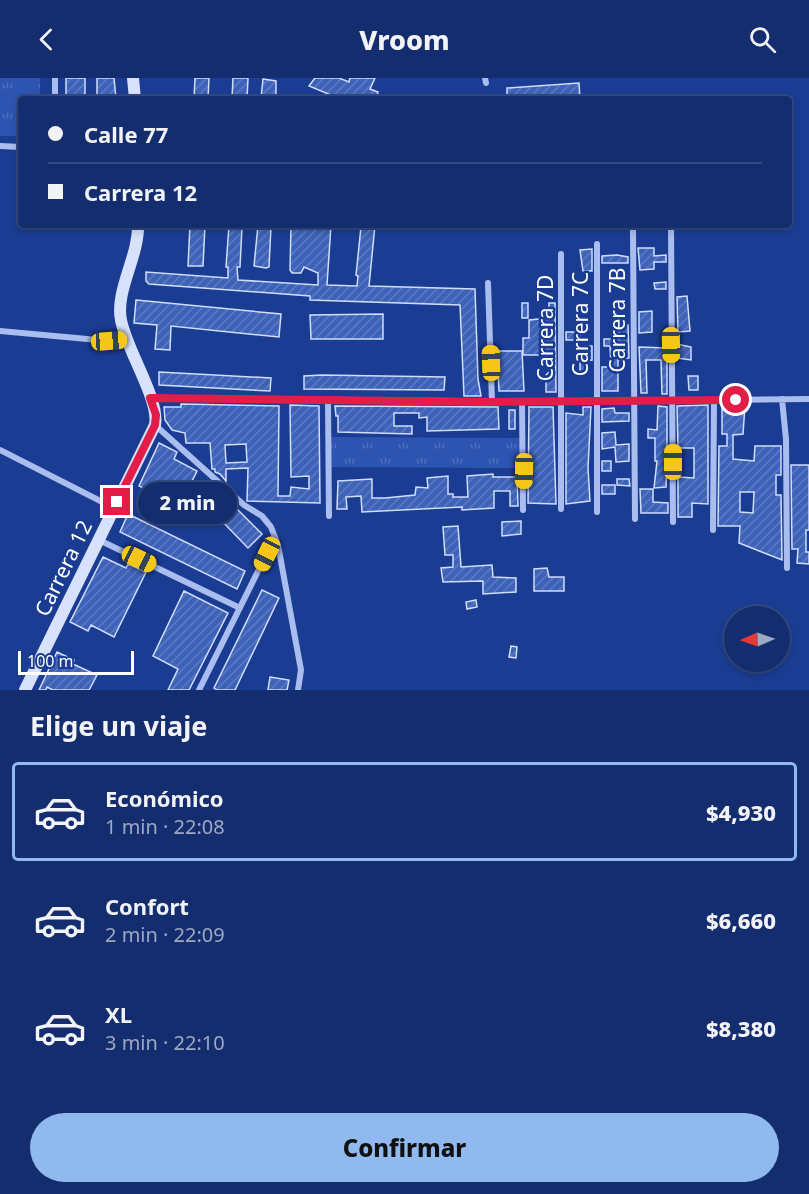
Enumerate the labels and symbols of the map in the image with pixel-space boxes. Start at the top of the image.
street label: Carrera 7B [603,268,631,372]
street label: Carrera 7C [566,272,594,376]
street label: Carrera 7D [531,275,559,381]
car [662,327,680,363]
car [90,331,128,351]
car [481,345,501,381]
route start [722,386,749,413]
car [664,444,682,480]
car [515,453,533,489]
callout: 2 min [138,481,237,523]
route end [103,488,130,515]
street label: Carrera 12 [28,515,98,621]
car [251,534,283,574]
car [119,543,159,575]
north arrow [724,606,790,672]
scale bar [18,648,134,676]

